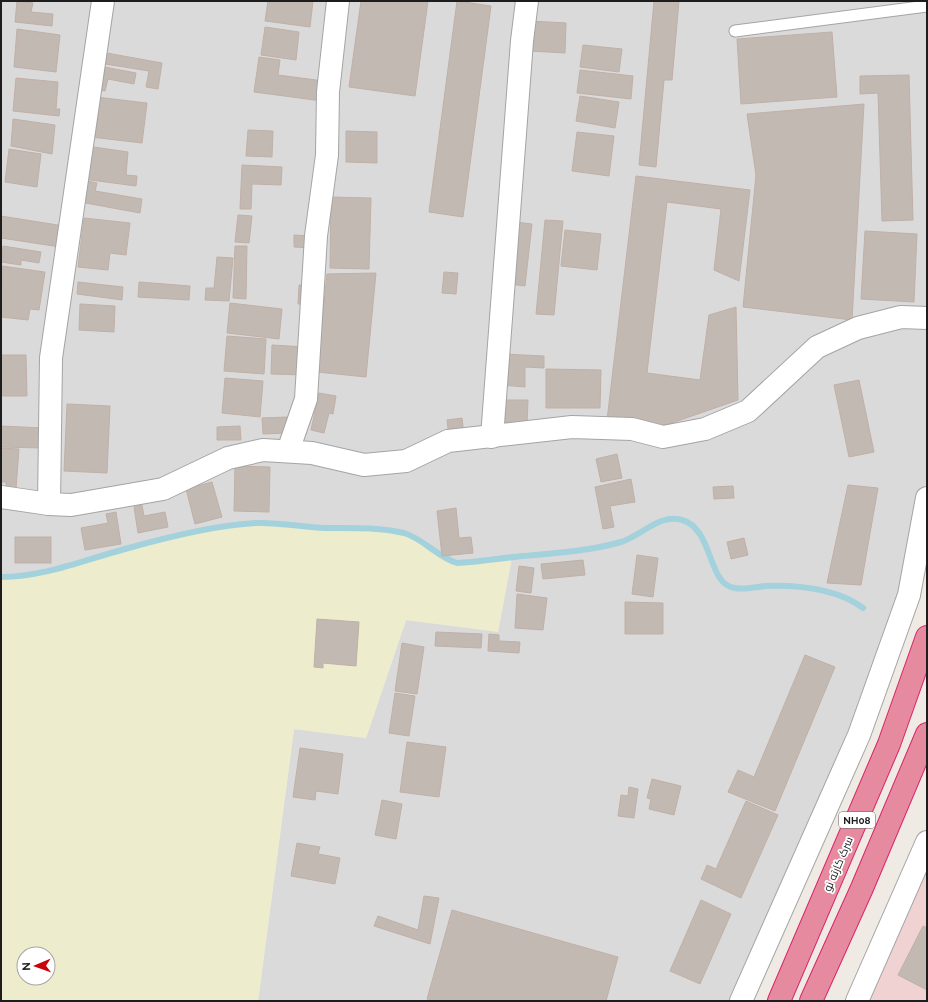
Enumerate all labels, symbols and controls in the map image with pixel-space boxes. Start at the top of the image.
road number: NH08 [839,812,875,828]
street label: سرک کارته نو [821,835,856,893]
north arrow [16,946,56,986]
text: N [20,962,33,971]

